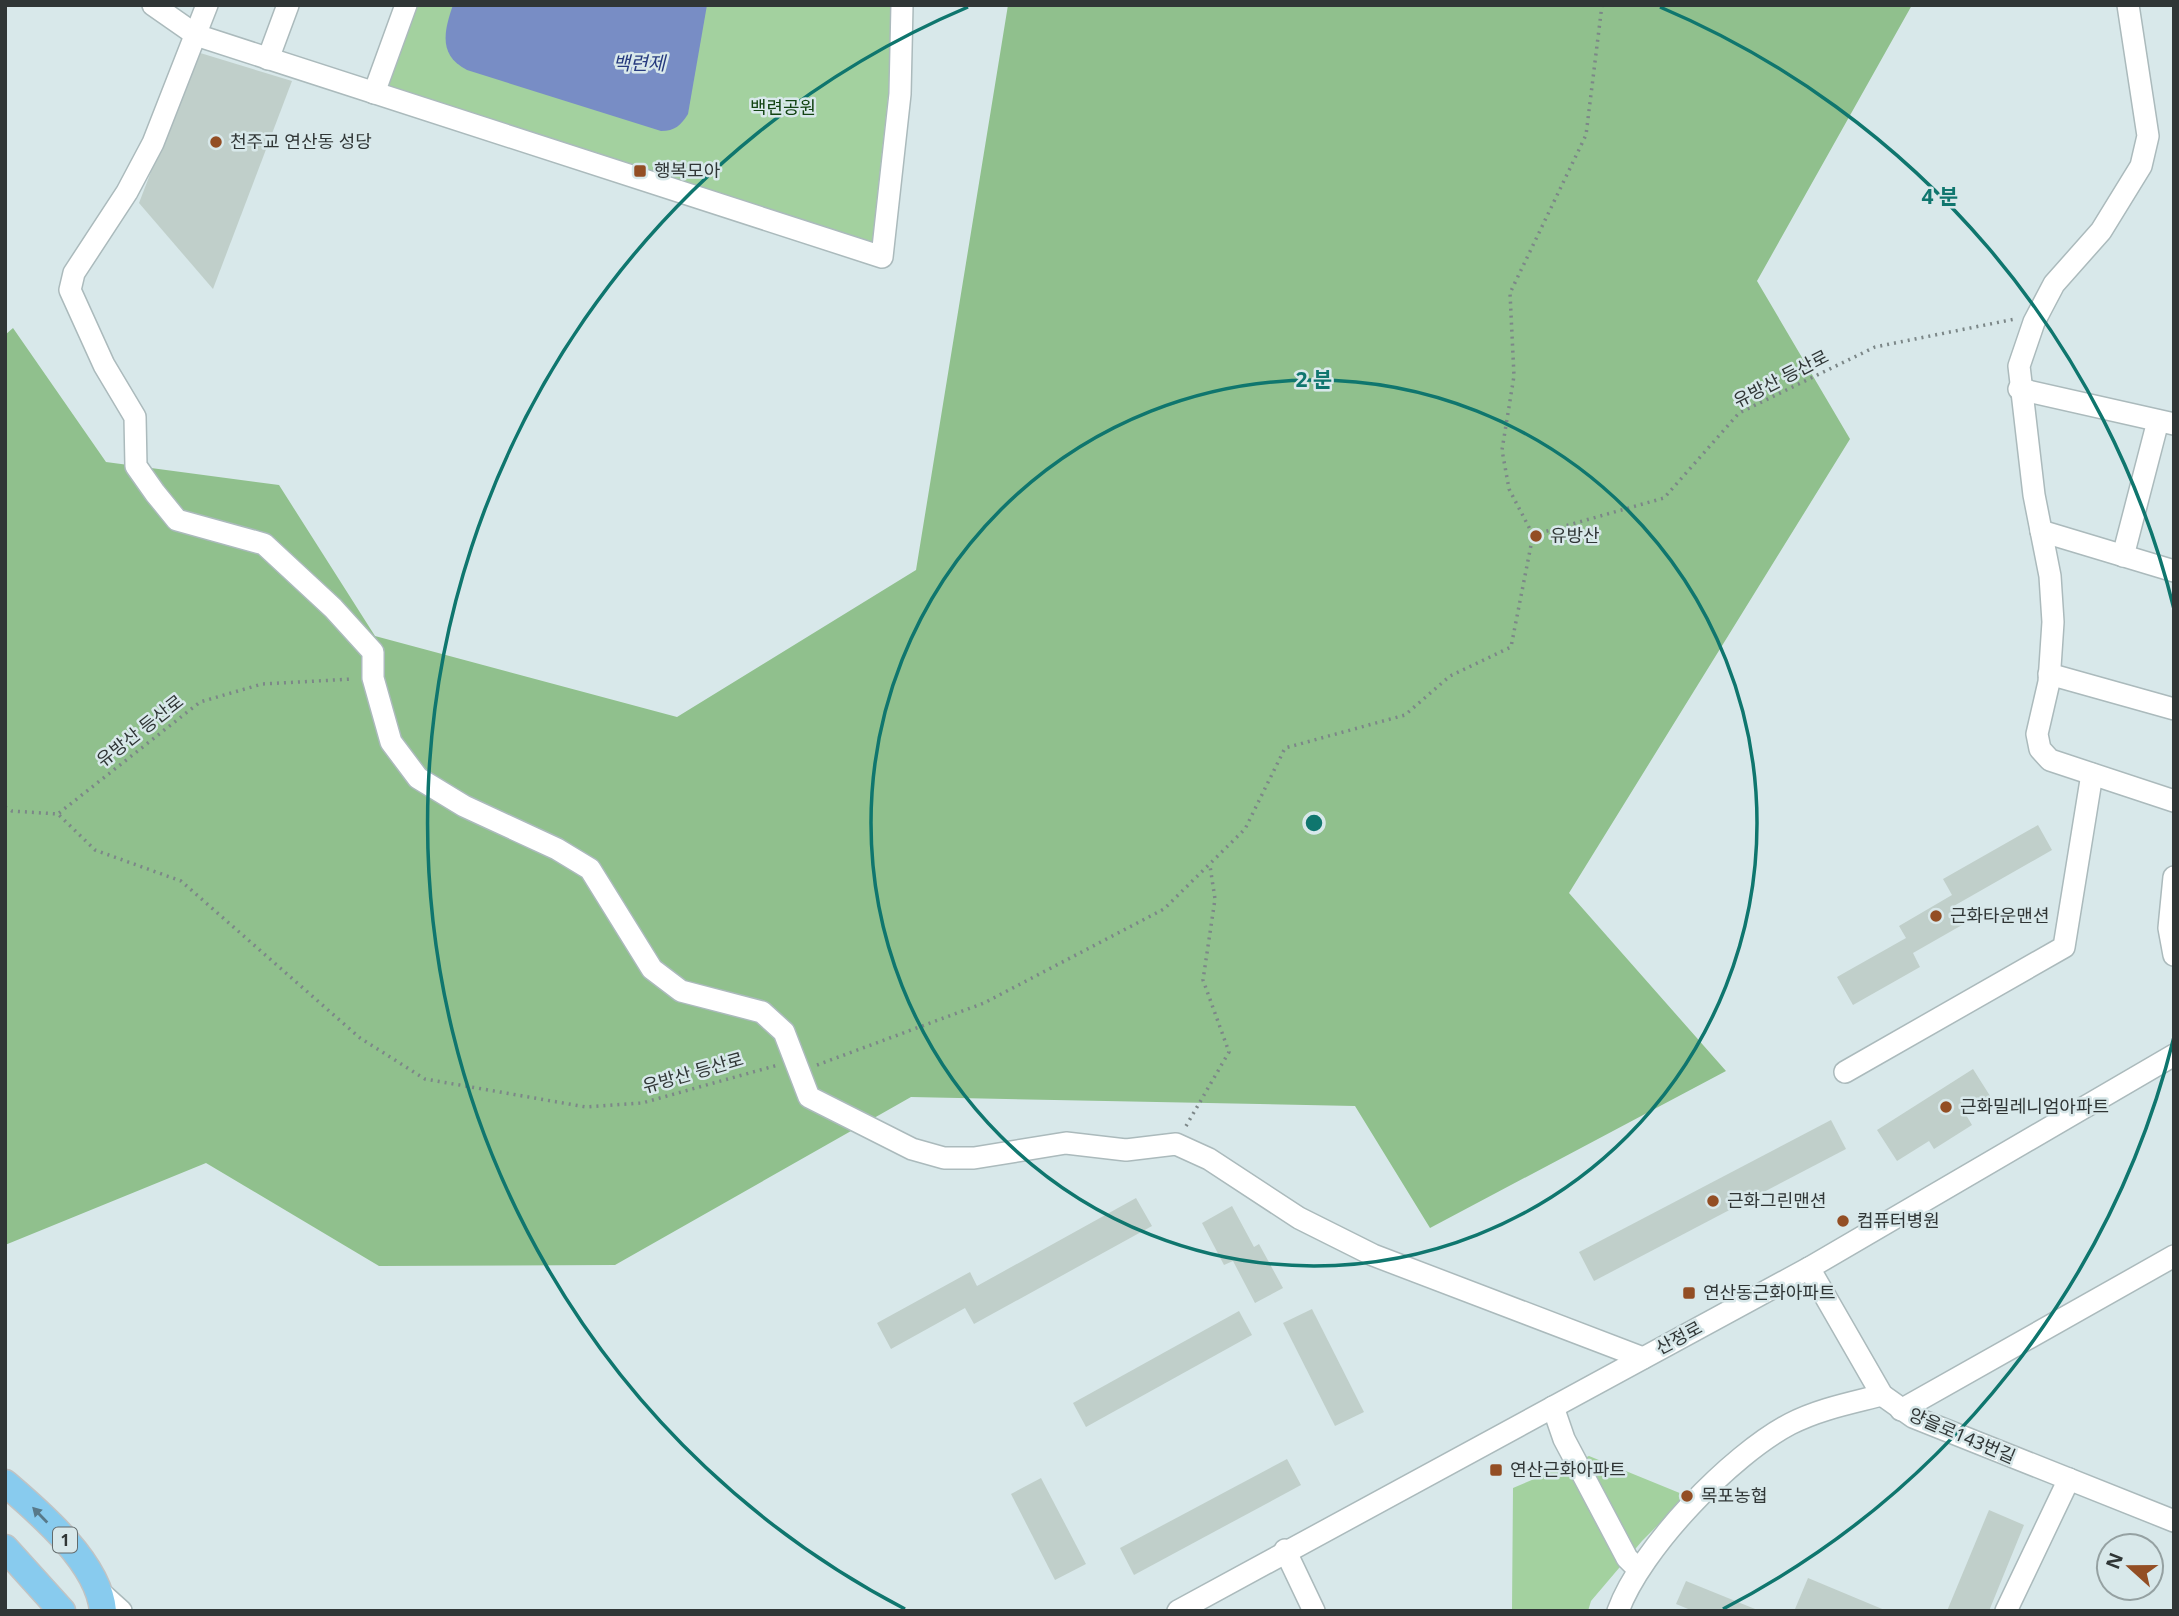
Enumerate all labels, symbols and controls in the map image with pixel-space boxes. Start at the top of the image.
water label: 백련제 [613,50,668,76]
park label: 백련공원 [750,95,816,119]
place label: 천주교 연산동 성당 [230,129,372,153]
marker: 천주교 연산동 성당 [208,134,224,150]
place label: 행복모아 [654,158,721,182]
marker: 행복모아 [632,163,648,179]
text: 4 분 [1922,182,1958,210]
street label: 유방산 등산로 [1729,344,1832,412]
text: 2 분 [1296,365,1332,393]
place label: 유방산 [1550,523,1600,547]
marker: 유방산 [1528,528,1544,544]
street label: 유방산 등산로 [91,689,188,772]
centre of rings [1302,811,1326,835]
place label: 근화타운맨션 [1950,903,2049,927]
marker: 근화타운맨션 [1928,908,1944,924]
street label: 유방산 등산로 [639,1046,746,1098]
place label: 근화밀레니엄아파트 [1960,1094,2109,1118]
marker: 근화밀레니엄아파트 [1938,1099,1954,1115]
place label: 근화그린맨션 [1727,1188,1826,1212]
marker: 근화그린맨션 [1705,1193,1721,1209]
place label: 컴퓨터병원 [1857,1208,1940,1232]
marker: 컴퓨터병원 [1835,1213,1851,1229]
place label: 연산동근화아파트 [1703,1280,1835,1304]
marker: 연산동근화아파트 [1681,1285,1697,1301]
street label: 산정로 [1651,1315,1706,1359]
street label: 양을로143번길 [1905,1402,2019,1468]
place label: 연산근화아파트 [1510,1457,1626,1481]
marker: 연산근화아파트 [1488,1462,1504,1478]
place label: 목포농협 [1701,1483,1767,1507]
marker: 목포농협 [1679,1488,1695,1504]
one-way arrow [33,1507,49,1524]
road number: 1 [53,1528,77,1552]
north arrow [2095,1532,2165,1602]
text: N [2099,1549,2129,1573]

